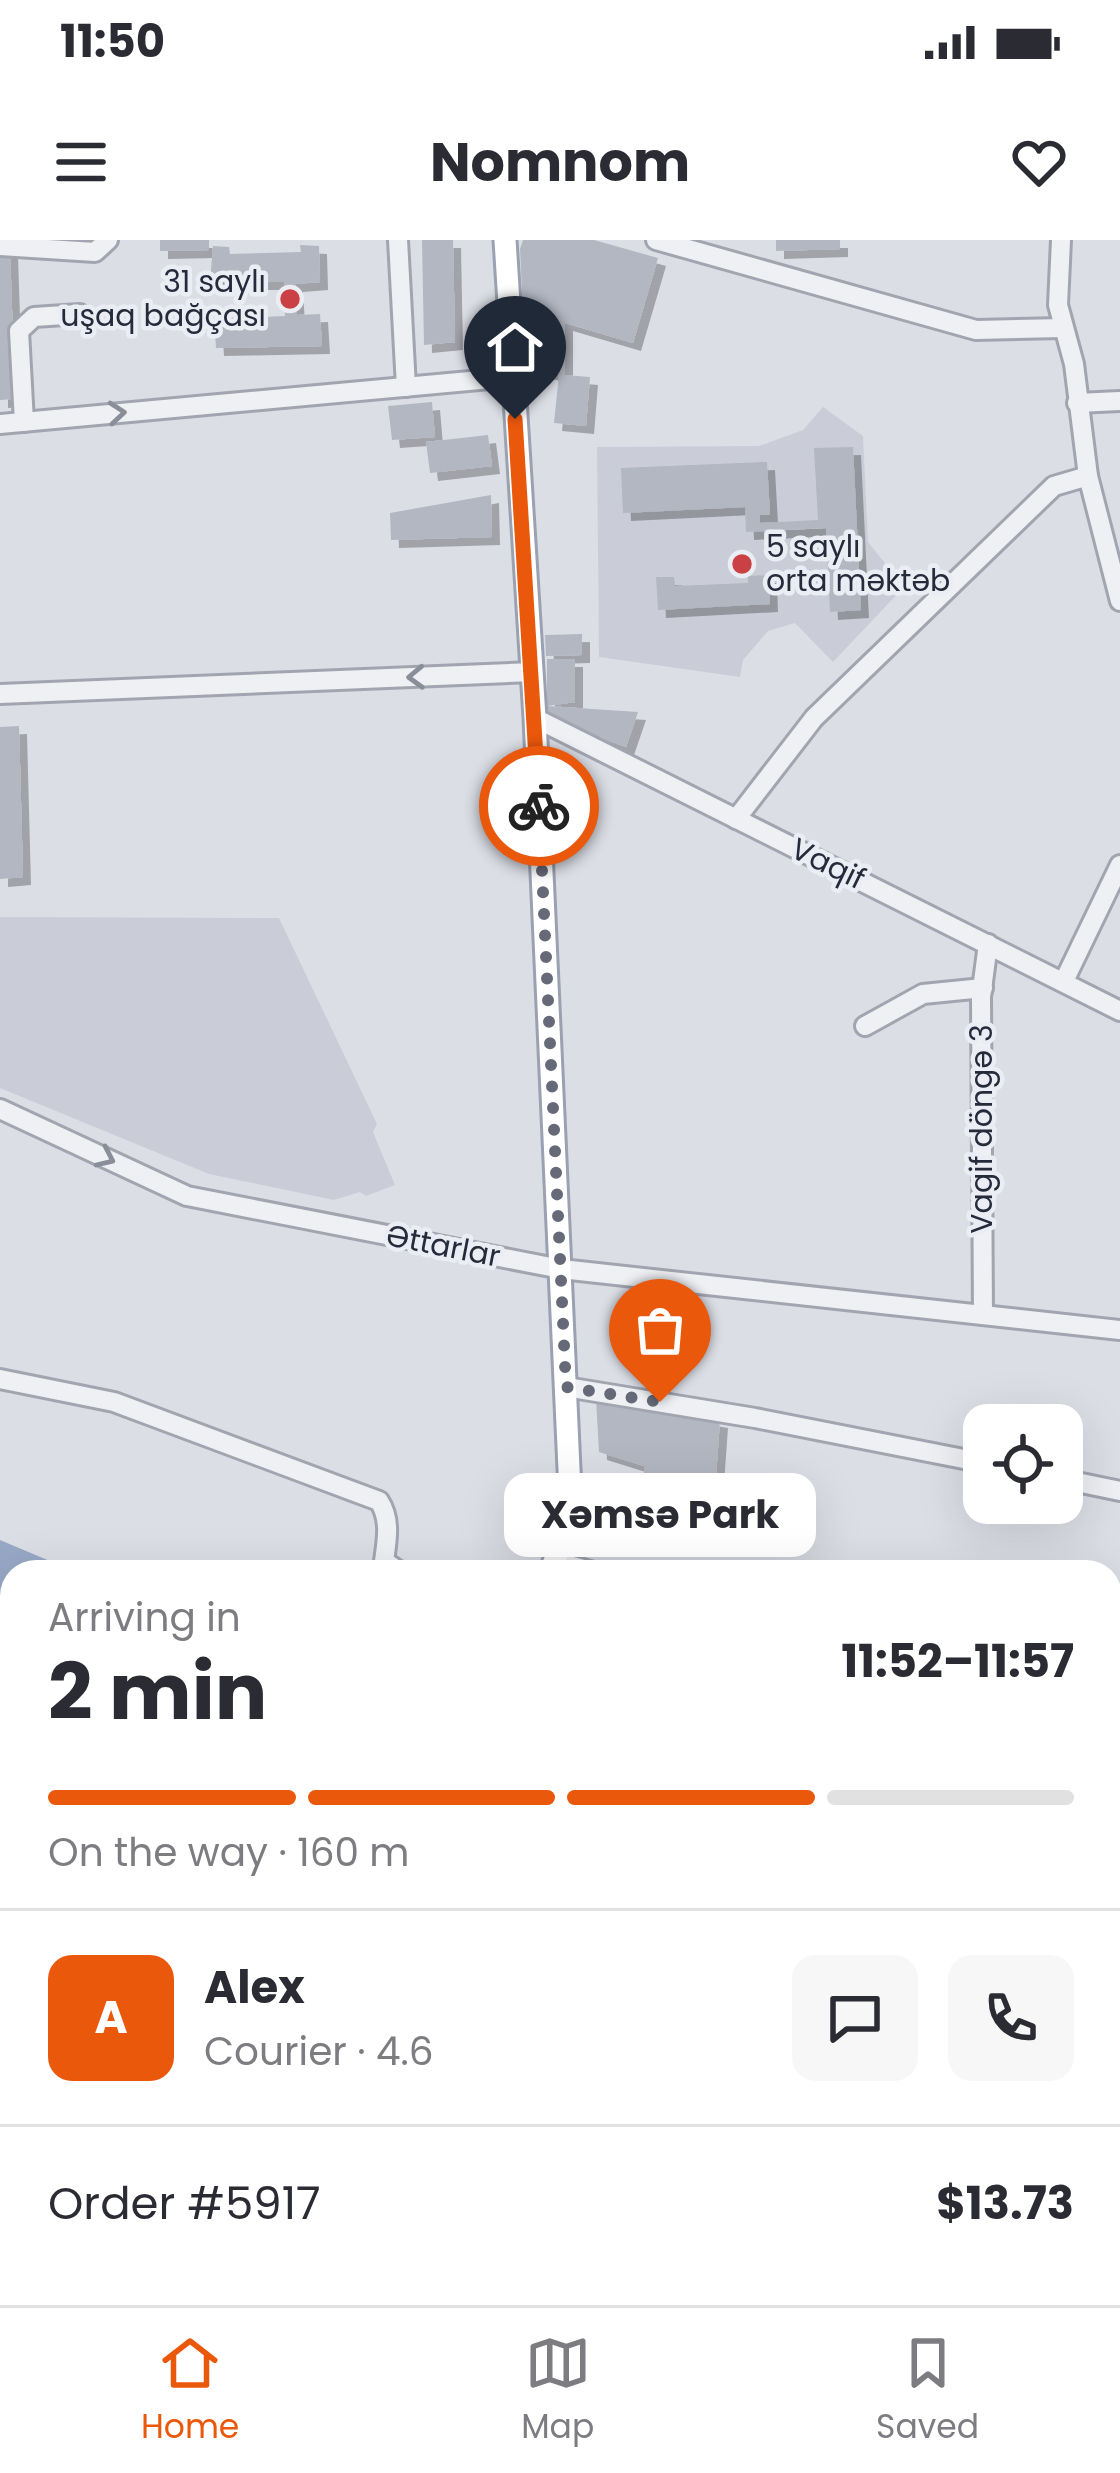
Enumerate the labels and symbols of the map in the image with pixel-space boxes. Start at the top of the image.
place label: 31 saylı uşaq bağçası [60,260,266,337]
marker: 31 saylı uşaq bağçası [277,286,303,312]
pin [464,296,566,419]
one-way arrow [107,401,126,426]
place label: 5 saylı orta məktəb [766,525,950,602]
marker: 5 saylı orta məktəb [729,551,755,577]
one-way arrow [406,663,425,689]
courier [479,746,599,866]
street label: Vaqif [784,827,873,900]
street label: Vagif döngə 3 [960,1024,1003,1234]
one-way arrow [94,1144,115,1167]
street label: Əttarlar [382,1213,504,1278]
pin [609,1279,711,1402]
callout: Xəmsə Park [504,1474,816,1558]

